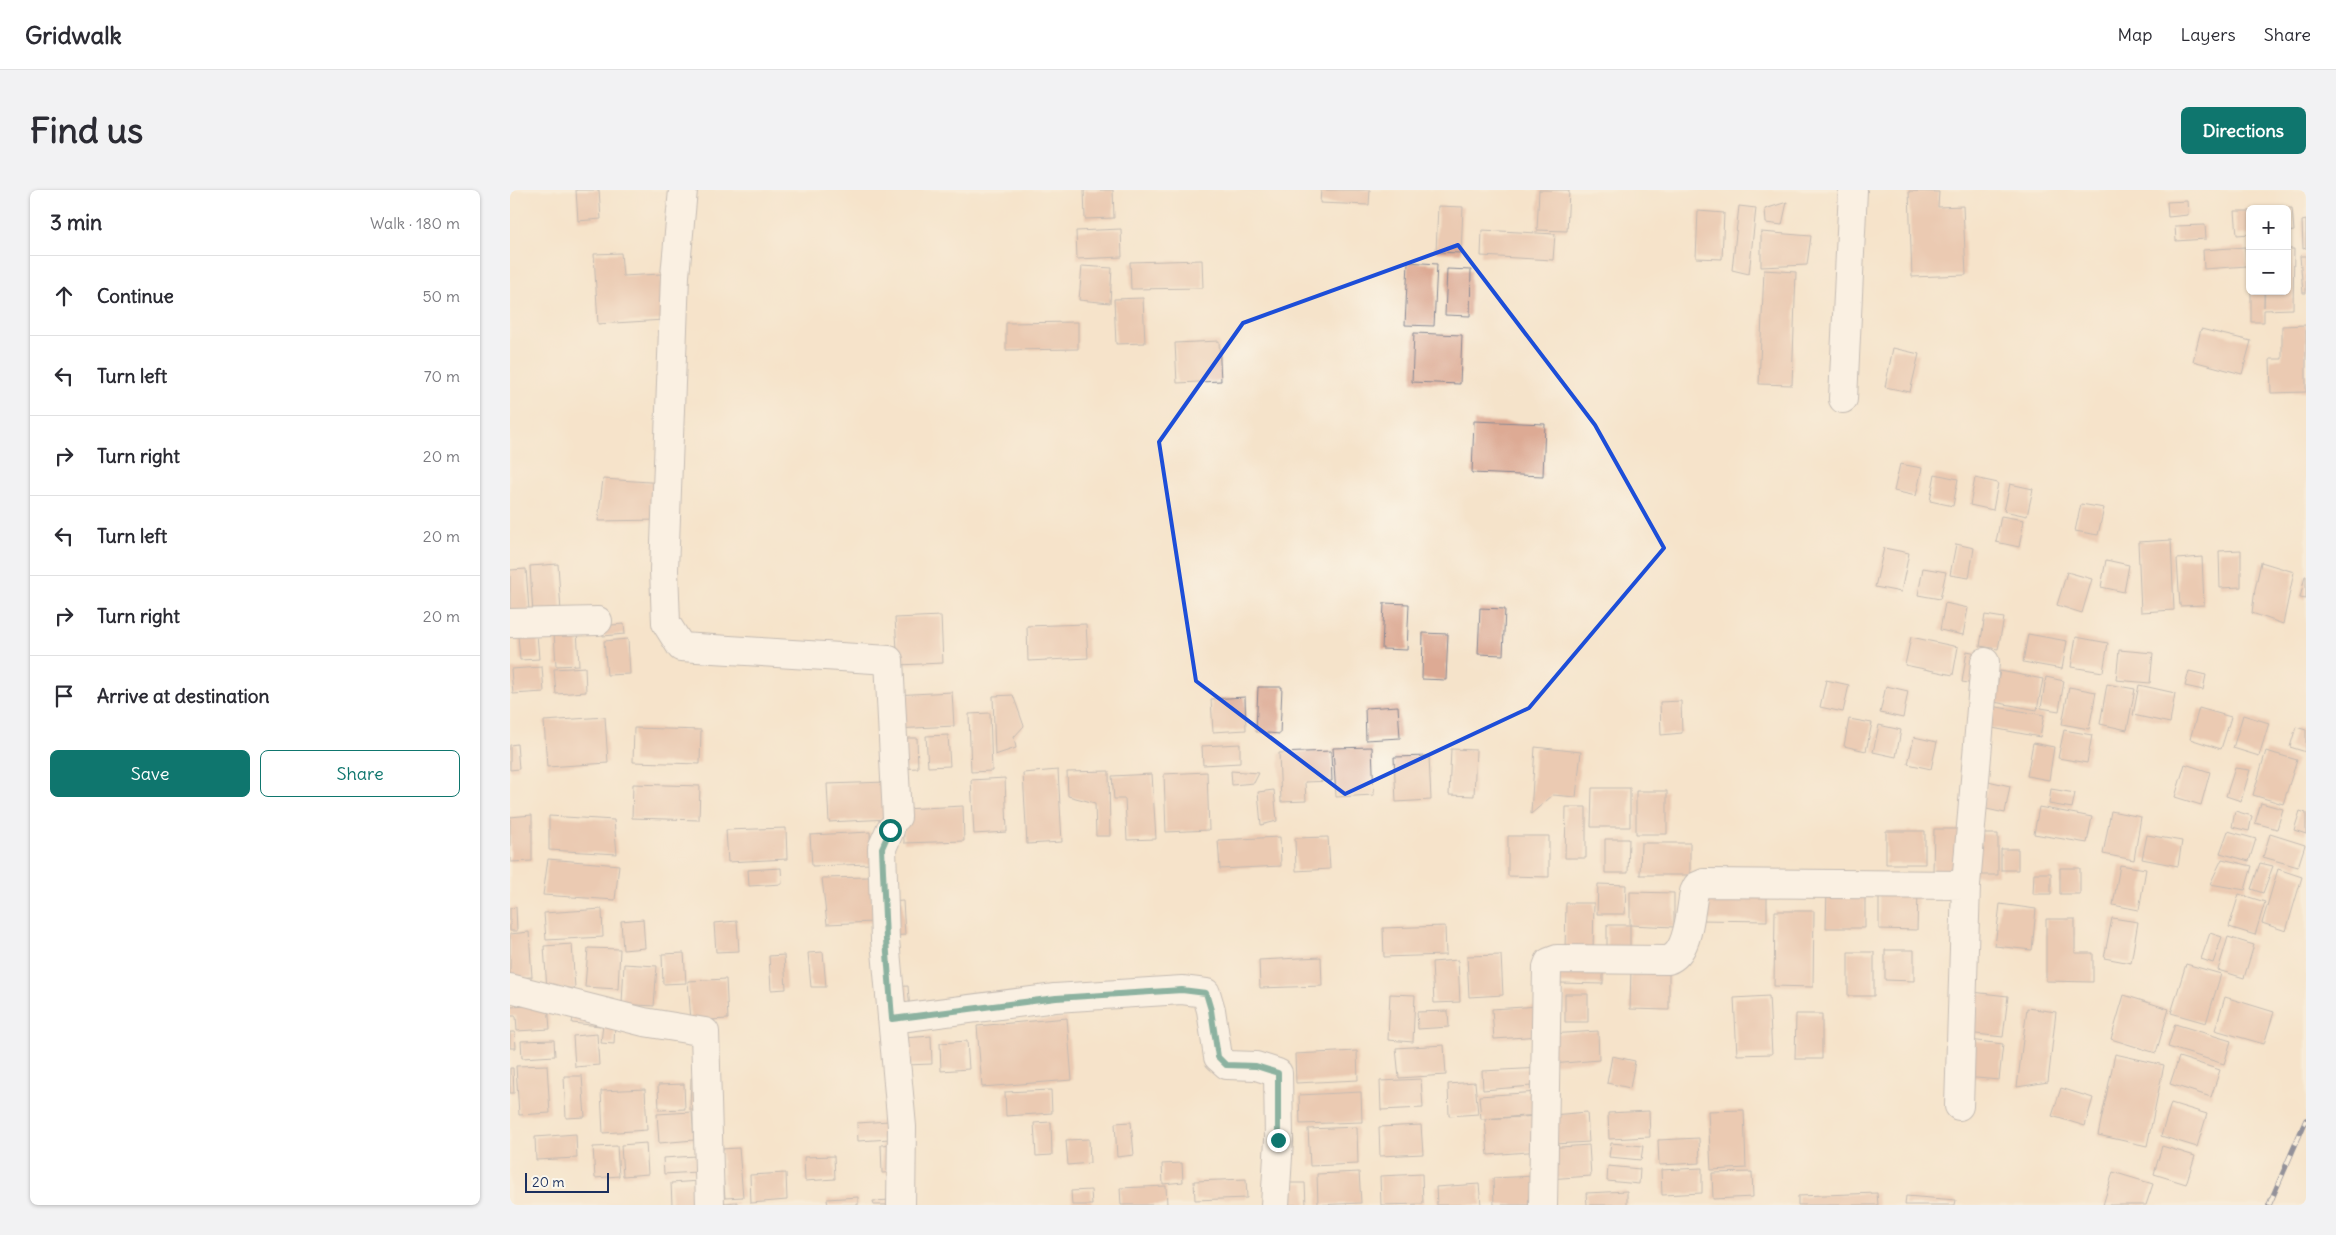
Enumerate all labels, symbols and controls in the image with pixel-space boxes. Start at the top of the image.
text: Gridwalk [25,20,122,50]
text: Map [2117,23,2152,46]
text: Layers [2180,23,2236,46]
text: Share [2264,23,2311,46]
button: Directions [2181,107,2306,154]
text: Find us [30,108,143,152]
map controls [2246,205,2291,295]
button: + [2246,205,2291,250]
text: 3 min [50,209,102,236]
text: Walk · 180 m [370,213,460,233]
button: − [2246,250,2291,295]
icon: ahead [50,282,78,310]
text: Continue [97,284,174,308]
text: 50 m [422,286,460,306]
icon: left [50,362,78,390]
text: Turn left [97,364,167,388]
text: 70 m [424,366,460,386]
icon: right [50,442,78,470]
text: Turn right [97,444,180,468]
text: 20 m [423,446,460,466]
icon: left [50,522,78,550]
text: Turn left [97,524,167,548]
text: 20 m [423,526,460,546]
icon: right [50,602,78,630]
text: Turn right [97,604,180,628]
text: 20 m [423,606,460,626]
icon: arrive [50,682,78,710]
text: Arrive at destination [97,684,270,708]
button: Save [50,750,250,797]
button: Share [260,750,460,797]
route start [879,819,902,842]
route end [1267,1129,1290,1152]
scale bar [525,1170,609,1193]
text: 20 m [532,1173,565,1191]

